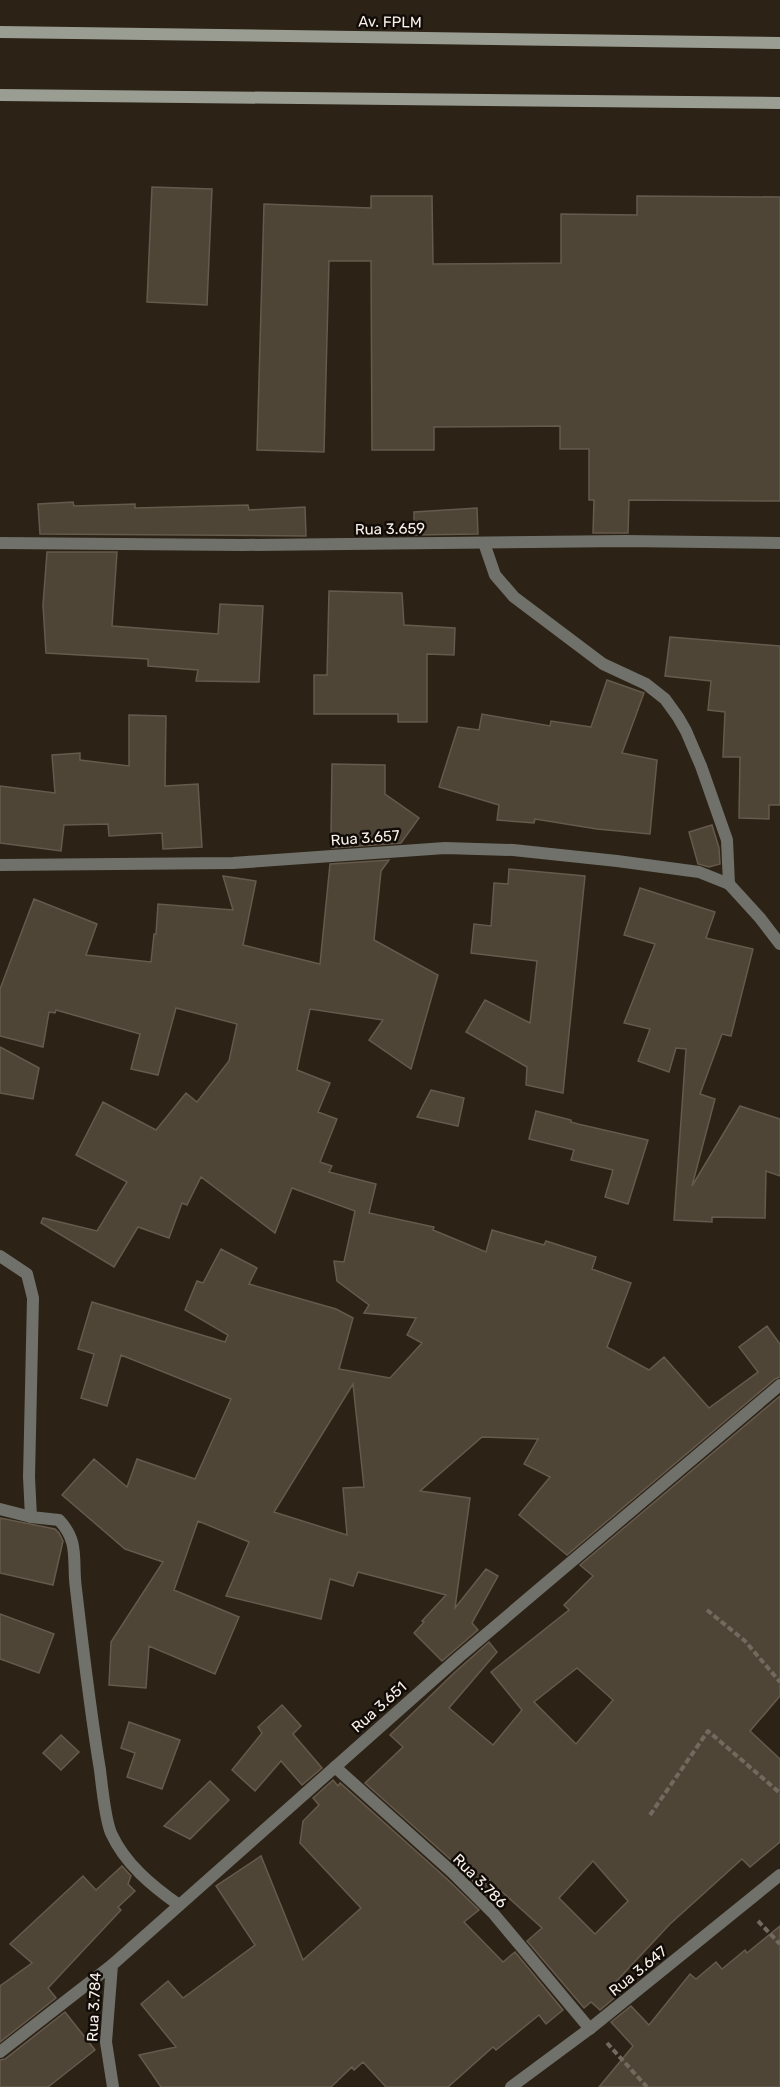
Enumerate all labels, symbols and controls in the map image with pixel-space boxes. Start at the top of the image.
street label: Av. FPLM [358,12,422,32]
street label: Rua 3.659 [355,519,425,539]
street label: Rua 3.657 [330,827,400,849]
street label: Rua 3.651 [348,1678,410,1736]
street label: Rua 3.786 [449,1850,511,1912]
street label: Rua 3.647 [605,1942,671,2000]
street label: Rua 3.784 [83,1972,105,2042]

